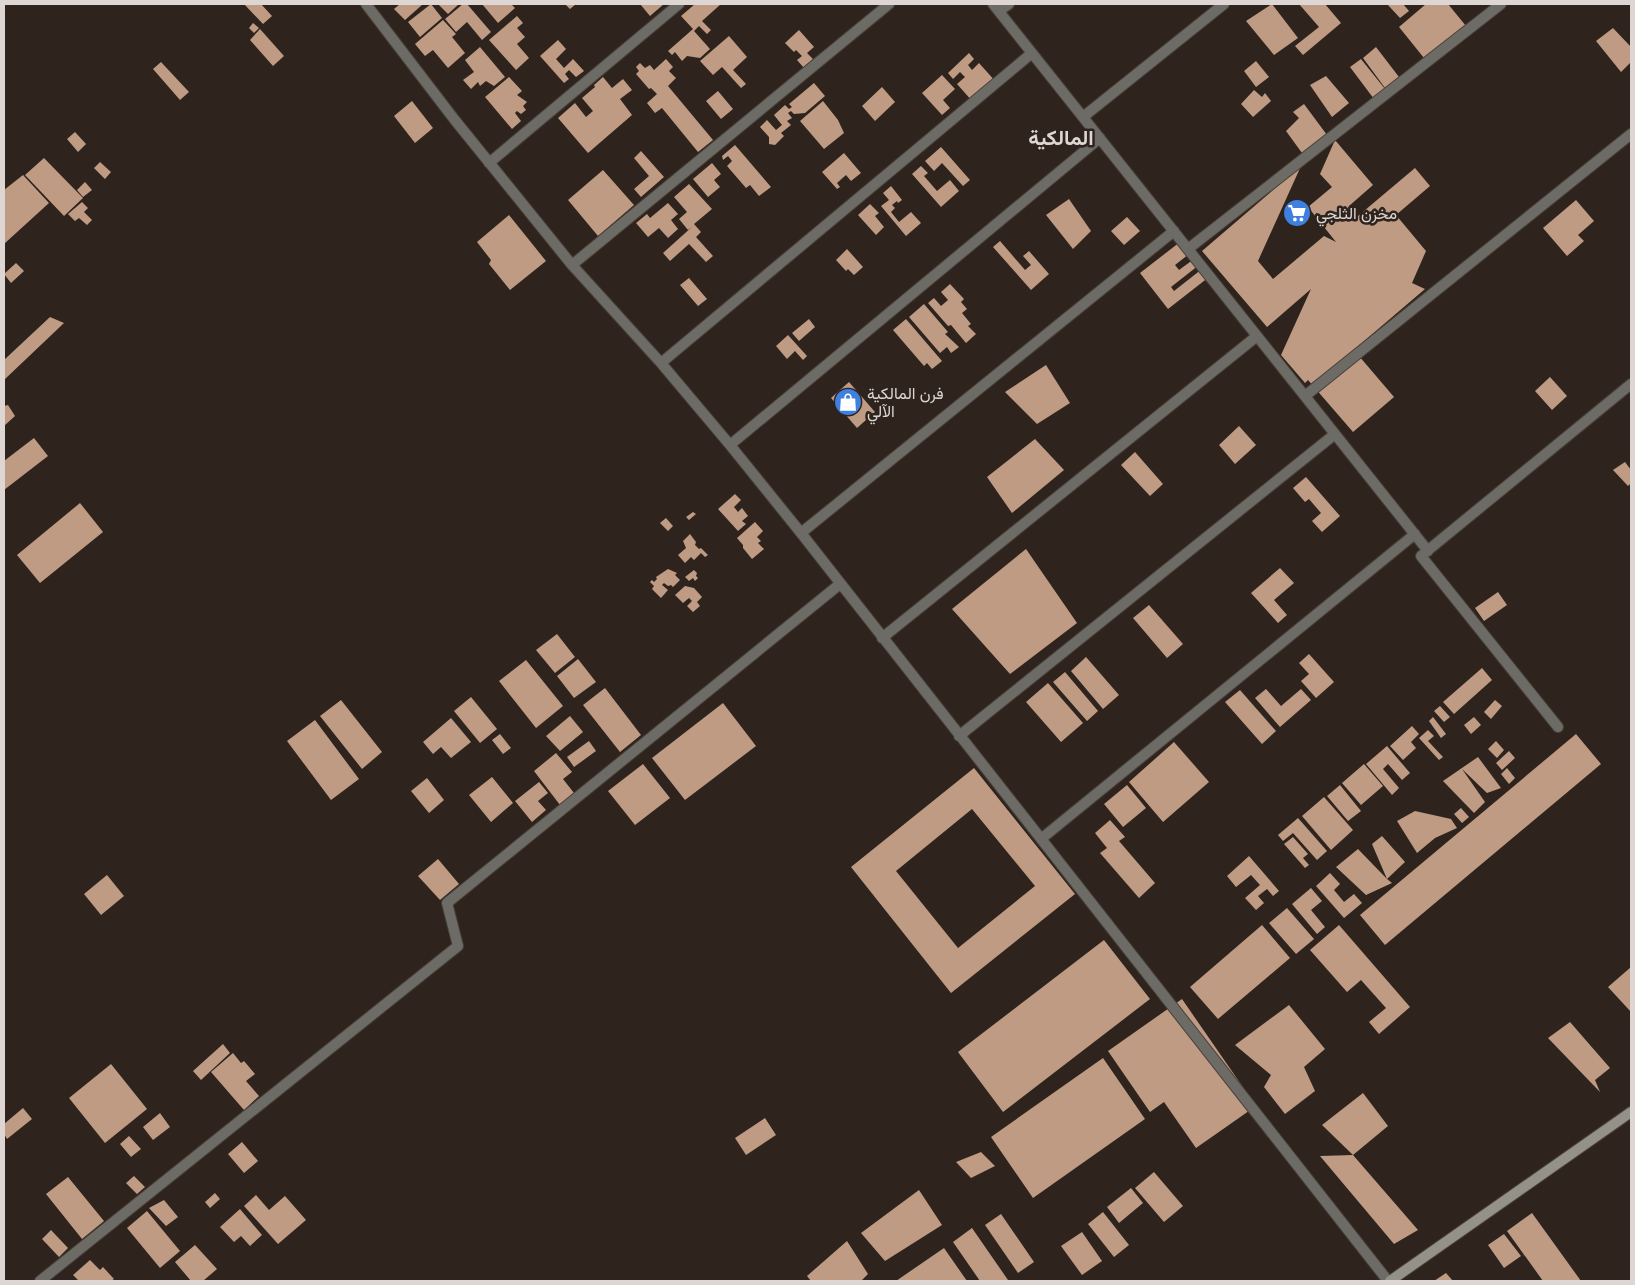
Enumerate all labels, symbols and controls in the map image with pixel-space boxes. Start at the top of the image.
district label: المالكية [1028,124,1094,152]
supermarket icon: مخزن الثلجي [1282,198,1312,228]
place label: مخزن الثلجي [1316,203,1397,227]
place label: فرن المالكية الآلي [867,383,944,425]
shop icon: فرن المالكية الآلي [833,387,863,417]

